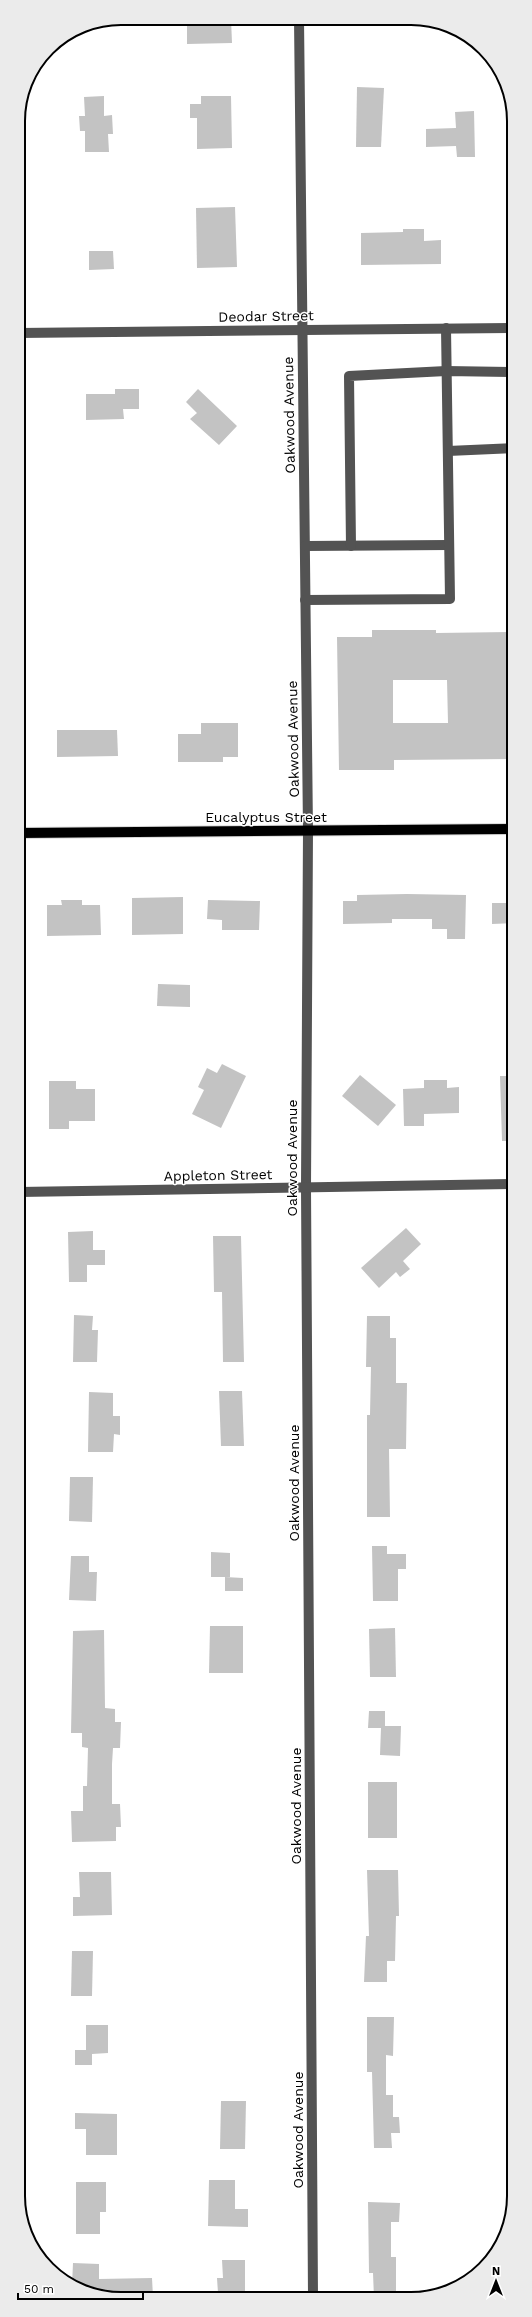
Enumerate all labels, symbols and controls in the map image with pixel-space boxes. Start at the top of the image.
street label: Deodar Street [218,307,314,325]
street label: Oakwood Avenue [280,356,298,474]
street label: Oakwood Avenue [284,680,302,798]
street label: Eucalyptus Street [205,809,327,825]
street label: Oakwood Avenue [284,1099,300,1217]
street label: Appleton Street [163,1166,273,1184]
street label: Oakwood Avenue [286,1424,302,1542]
street label: Oakwood Avenue [288,1747,304,1865]
street label: Oakwood Avenue [290,2071,306,2189]
north arrow [476,2261,516,2301]
text: N [492,2265,500,2278]
scale bar [18,2275,143,2301]
text: 50 m [24,2282,54,2296]

